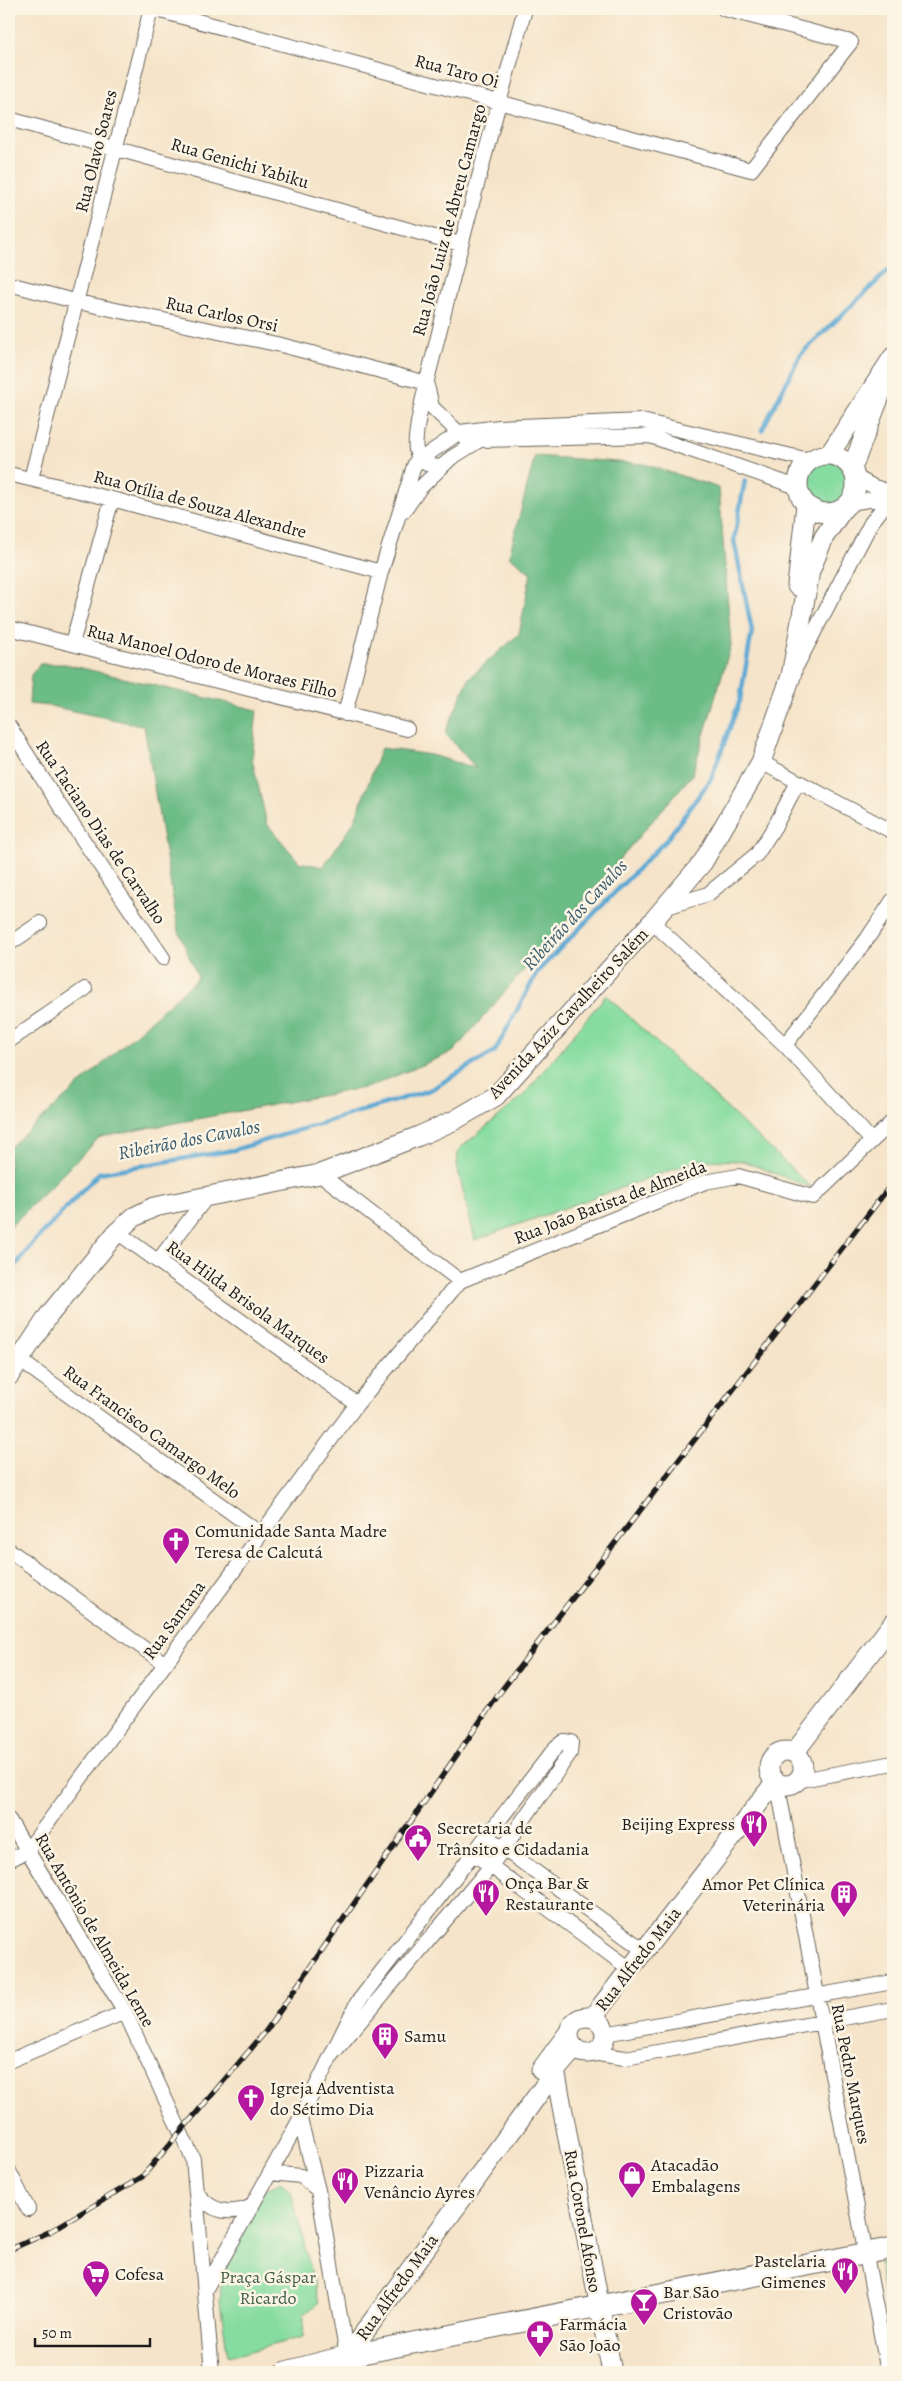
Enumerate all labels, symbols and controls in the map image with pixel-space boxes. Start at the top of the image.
street label: Rua Taro Oi [412,48,502,94]
street label: Rua Olavo Soares [69,87,123,215]
street label: Rua João Luiz de Abreu Camargo [406,101,492,339]
street label: Rua Genichi Yabiku [168,132,312,194]
street label: Rua Carlos Orsi [163,290,281,338]
street label: Rua Otília de Souza Alexandre [91,464,309,544]
street label: Rua Manoel Odoro de Moraes Filho [85,618,340,704]
street label: Rua Taciano Dias de Carvalho [30,735,172,929]
water label: Ribeirão dos Cavalos [516,853,634,976]
street label: Avenida Aziz Cavalheiro Salém [482,923,654,1104]
water label: Ribeirão dos Cavalos [116,1113,263,1166]
street label: Rua João Batista de Almeida [510,1154,710,1250]
street label: Rua Hilda Brisola Marques [162,1235,334,1369]
street label: Rua Francisco Camargo Melo [59,1360,245,1504]
place label: Comunidade Santa Madre Teresa de Calcutá [195,1519,387,1564]
church icon: Comunidade Santa Madre Teresa de Calcutá [161,1526,191,1565]
street label: Rua Santana [137,1575,211,1664]
restaurant icon: Beijing Express [739,1809,769,1848]
place label: Beijing Express [621,1812,735,1836]
place label: Secretaria de Trânsito e Cidadania [437,1816,590,1861]
public building icon: Secretaria de Trânsito e Cidadania [403,1823,433,1862]
street label: Rua Antônio de Almeida Leme [30,1829,160,2031]
place label: Onça Bar & Restaurante [505,1871,594,1916]
place label: Amor Pet Clínica Veterinária [701,1872,826,1917]
restaurant icon: Onça Bar & Restaurante [471,1878,501,1917]
building icon: Amor Pet Clínica Veterinária [829,1879,859,1918]
street label: Rua Alfredo Maia [590,1901,687,2016]
street label: Rua Pedro Marques [826,2002,876,2146]
building icon: Samu [370,2021,400,2060]
place label: Samu [404,2024,447,2048]
place label: Igreja Adventista do Sétimo Dia [270,2076,395,2121]
church icon: Igreja Adventista do Sétimo Dia [236,2083,266,2122]
street label: Rua Coronel Afonso [559,2148,607,2294]
place label: Atacadão Embalagens [650,2153,741,2198]
place label: Pizzaria Venâncio Ayres [363,2159,475,2204]
shop icon: Atacadão Embalagens [617,2160,647,2199]
restaurant icon: Pizzaria Venâncio Ayres [330,2166,360,2205]
street label: Rua Alfredo Maia [350,2228,444,2345]
place label: Pastelaria Gimenes [754,2249,827,2294]
restaurant icon: Pastelaria Gimenes [830,2256,860,2295]
supermarket icon: Cofesa [81,2259,111,2298]
place label: Cofesa [115,2262,165,2286]
park label: Praça Gáspar Ricardo [220,2265,316,2310]
place label: Bar São Cristovão [663,2280,733,2325]
bar icon: Bar São Cristovão [629,2287,659,2326]
place label: Farmácia São João [559,2312,628,2357]
scale bar [35,2316,150,2348]
pharmacy icon: Farmácia São João [525,2319,555,2358]
text: 50 m [42,2323,72,2343]

